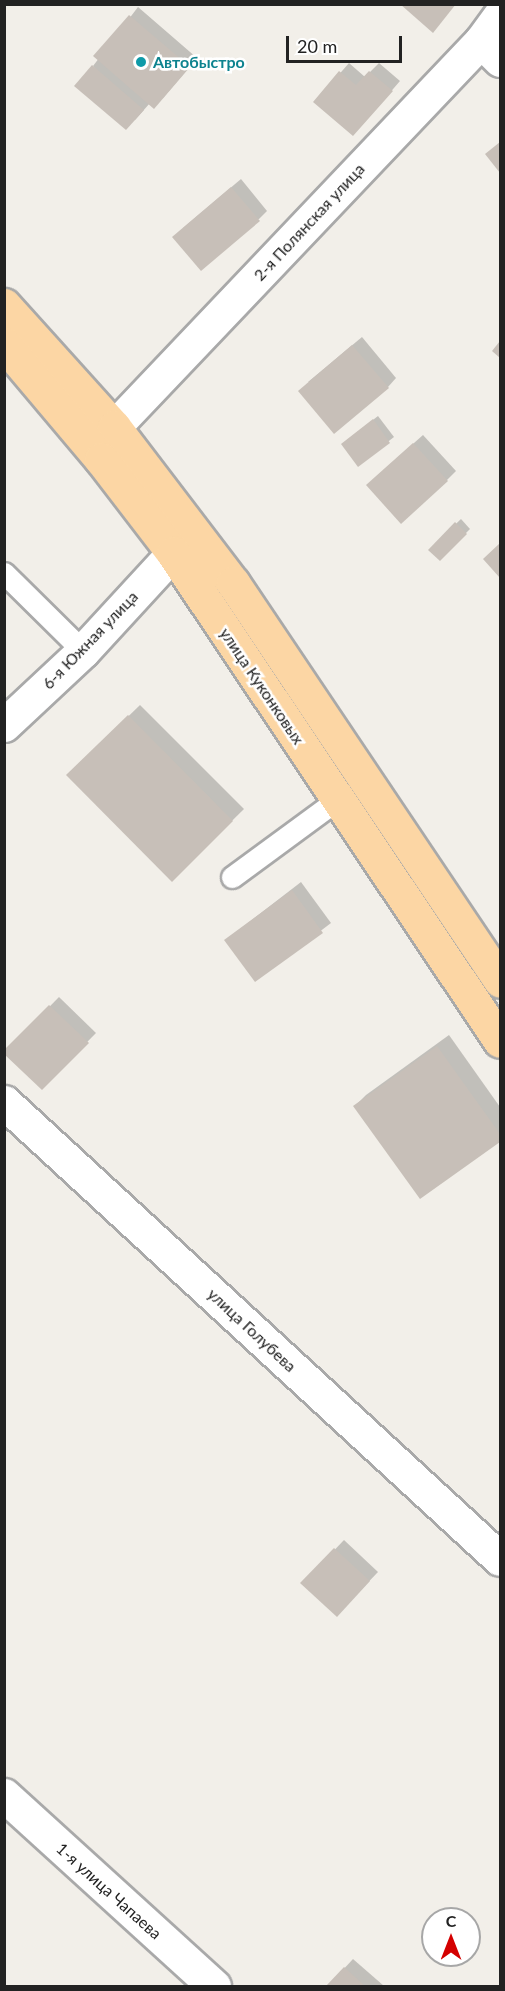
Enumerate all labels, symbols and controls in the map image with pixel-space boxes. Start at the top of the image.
scale bar [289,24,404,62]
text: 20 m [297,35,337,57]
place label: Автобыстро [153,52,245,72]
marker: Автобыстро [134,55,148,69]
street label: 2-я Полянская улица [250,159,368,285]
street label: 6-я Южная улица [38,587,142,693]
street label: улица Куконковых [216,624,308,748]
street label: улица Голубева [204,1284,300,1376]
street label: 1-я улица Чапаева [53,1839,165,1943]
north arrow [421,1907,481,1967]
text: С [446,1911,456,1930]

